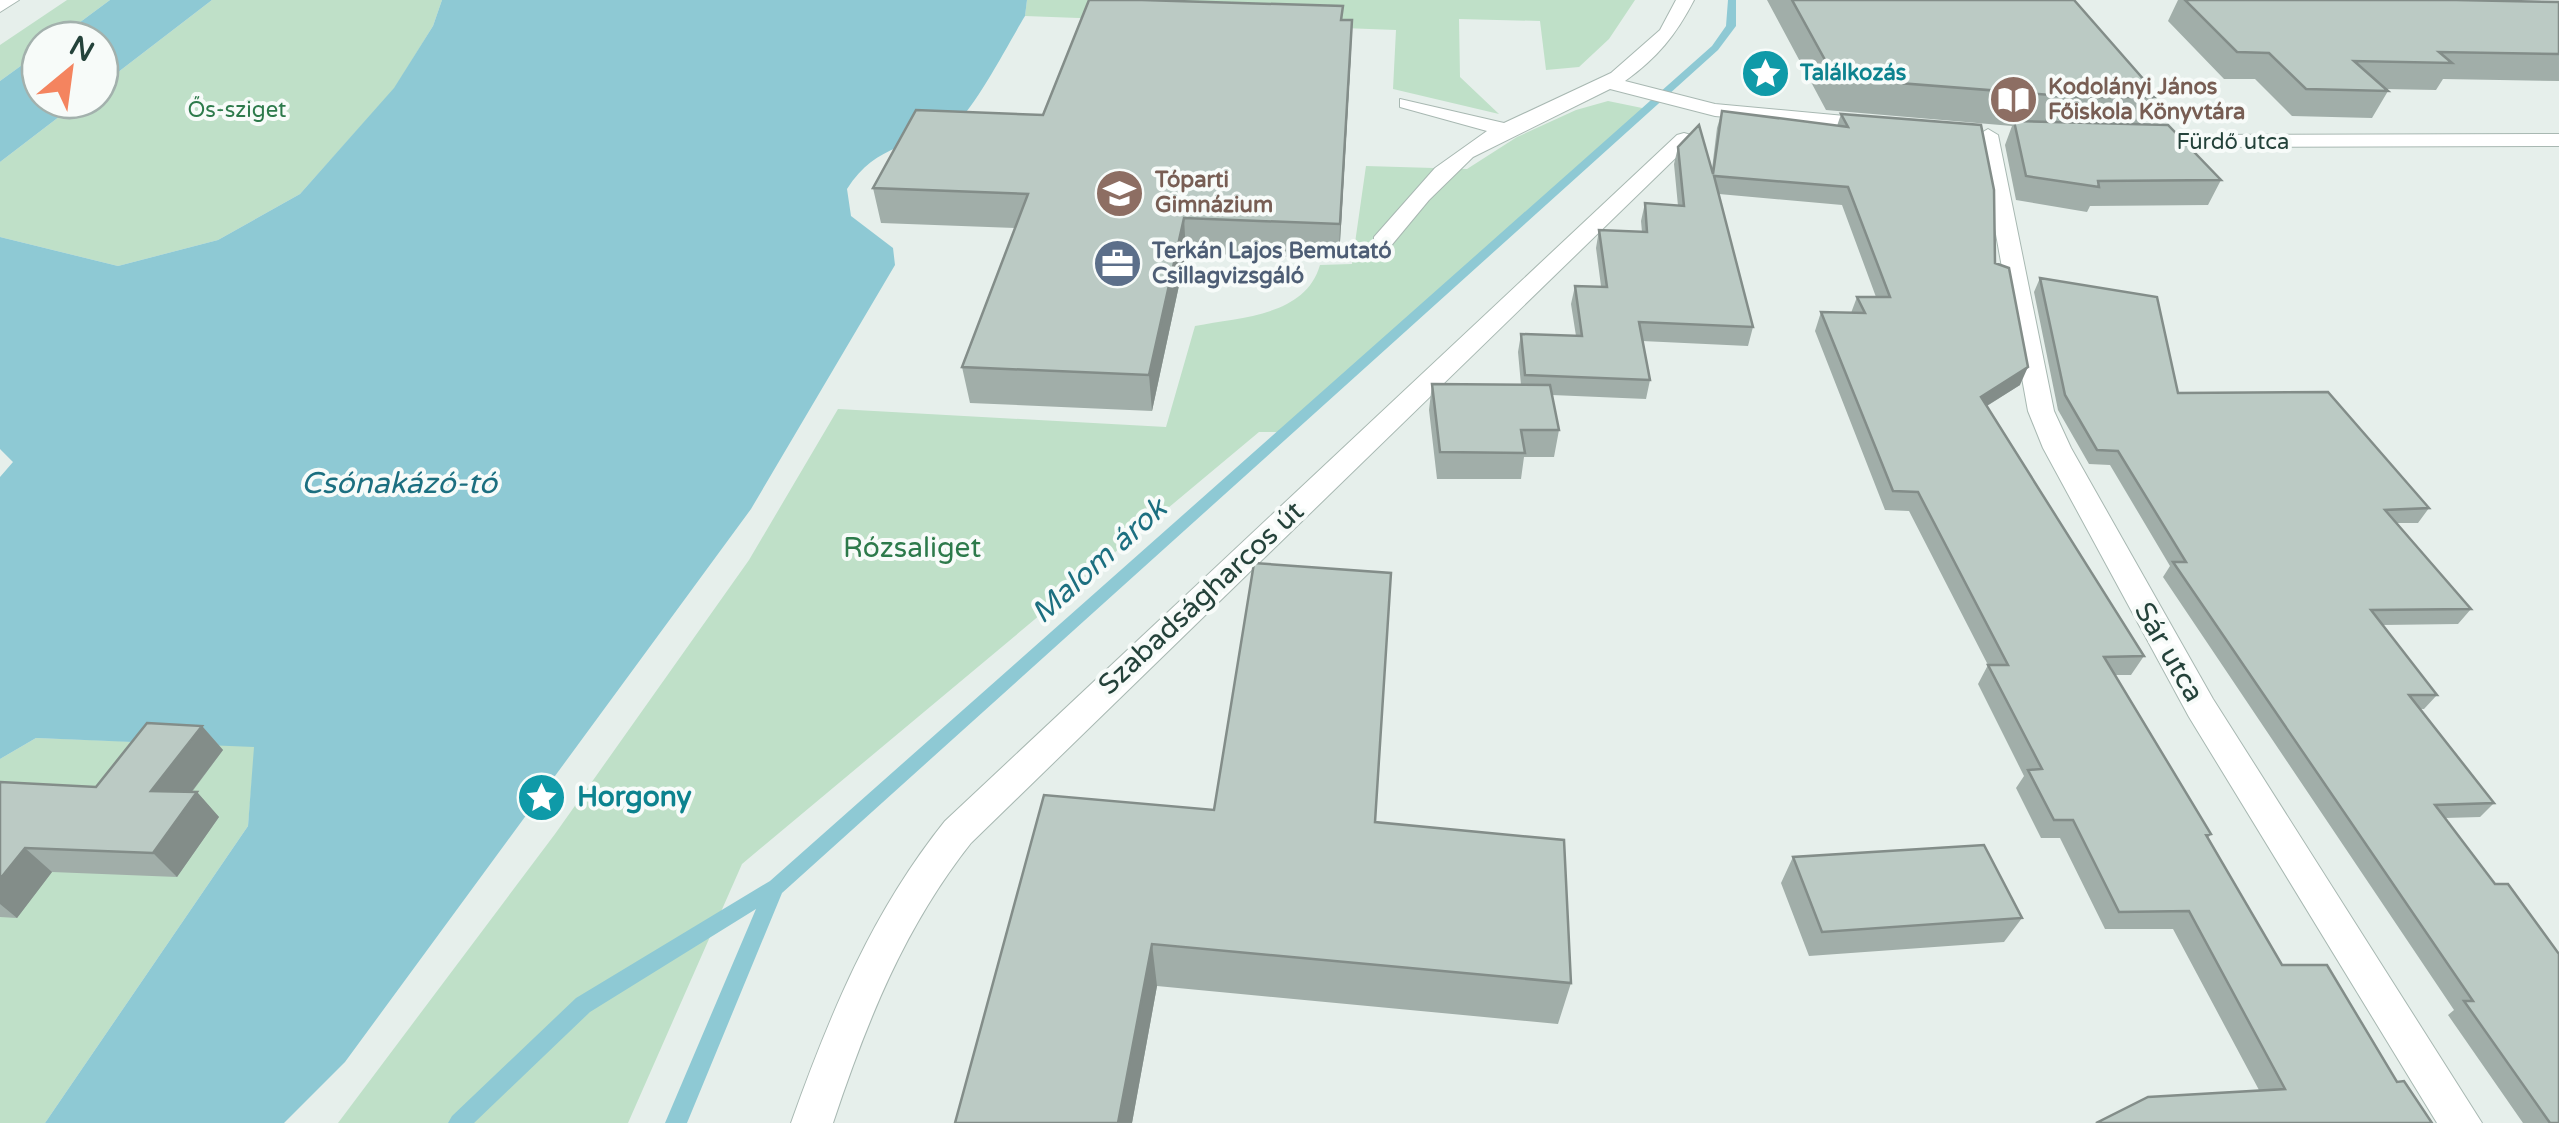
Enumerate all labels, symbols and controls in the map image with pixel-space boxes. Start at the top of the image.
north arrow [20,20,120,120]
text: N [64,29,100,69]
place icon: Találkozás [1739,47,1791,99]
place label: Találkozás [1799,60,1907,86]
library icon: Kodolányi János Főiskola Könyvtára [1987,74,2039,126]
place label: Kodolányi János Főiskola Könyvtára [2048,74,2245,125]
park label: Ős-sziget [187,96,287,123]
street label: Fürdő utca [2177,129,2289,155]
school or university icon: Tóparti Gimnázium [1094,167,1146,219]
place label: Tóparti Gimnázium [1154,167,1273,218]
office icon: Terkán Lajos Bemutató Csillagvizsgáló [1091,238,1143,290]
place label: Terkán Lajos Bemutató Csillagvizsgáló [1151,238,1392,289]
water label: Csónakázó-tó [301,465,499,502]
water label: Malom árok [1024,489,1176,631]
street label: Szabadságharcos út [1091,494,1311,702]
park label: Rózsaliget [843,531,981,565]
street label: Sár utca [2127,596,2211,708]
place icon: Horgony [516,771,568,823]
place label: Horgony [577,780,692,814]

